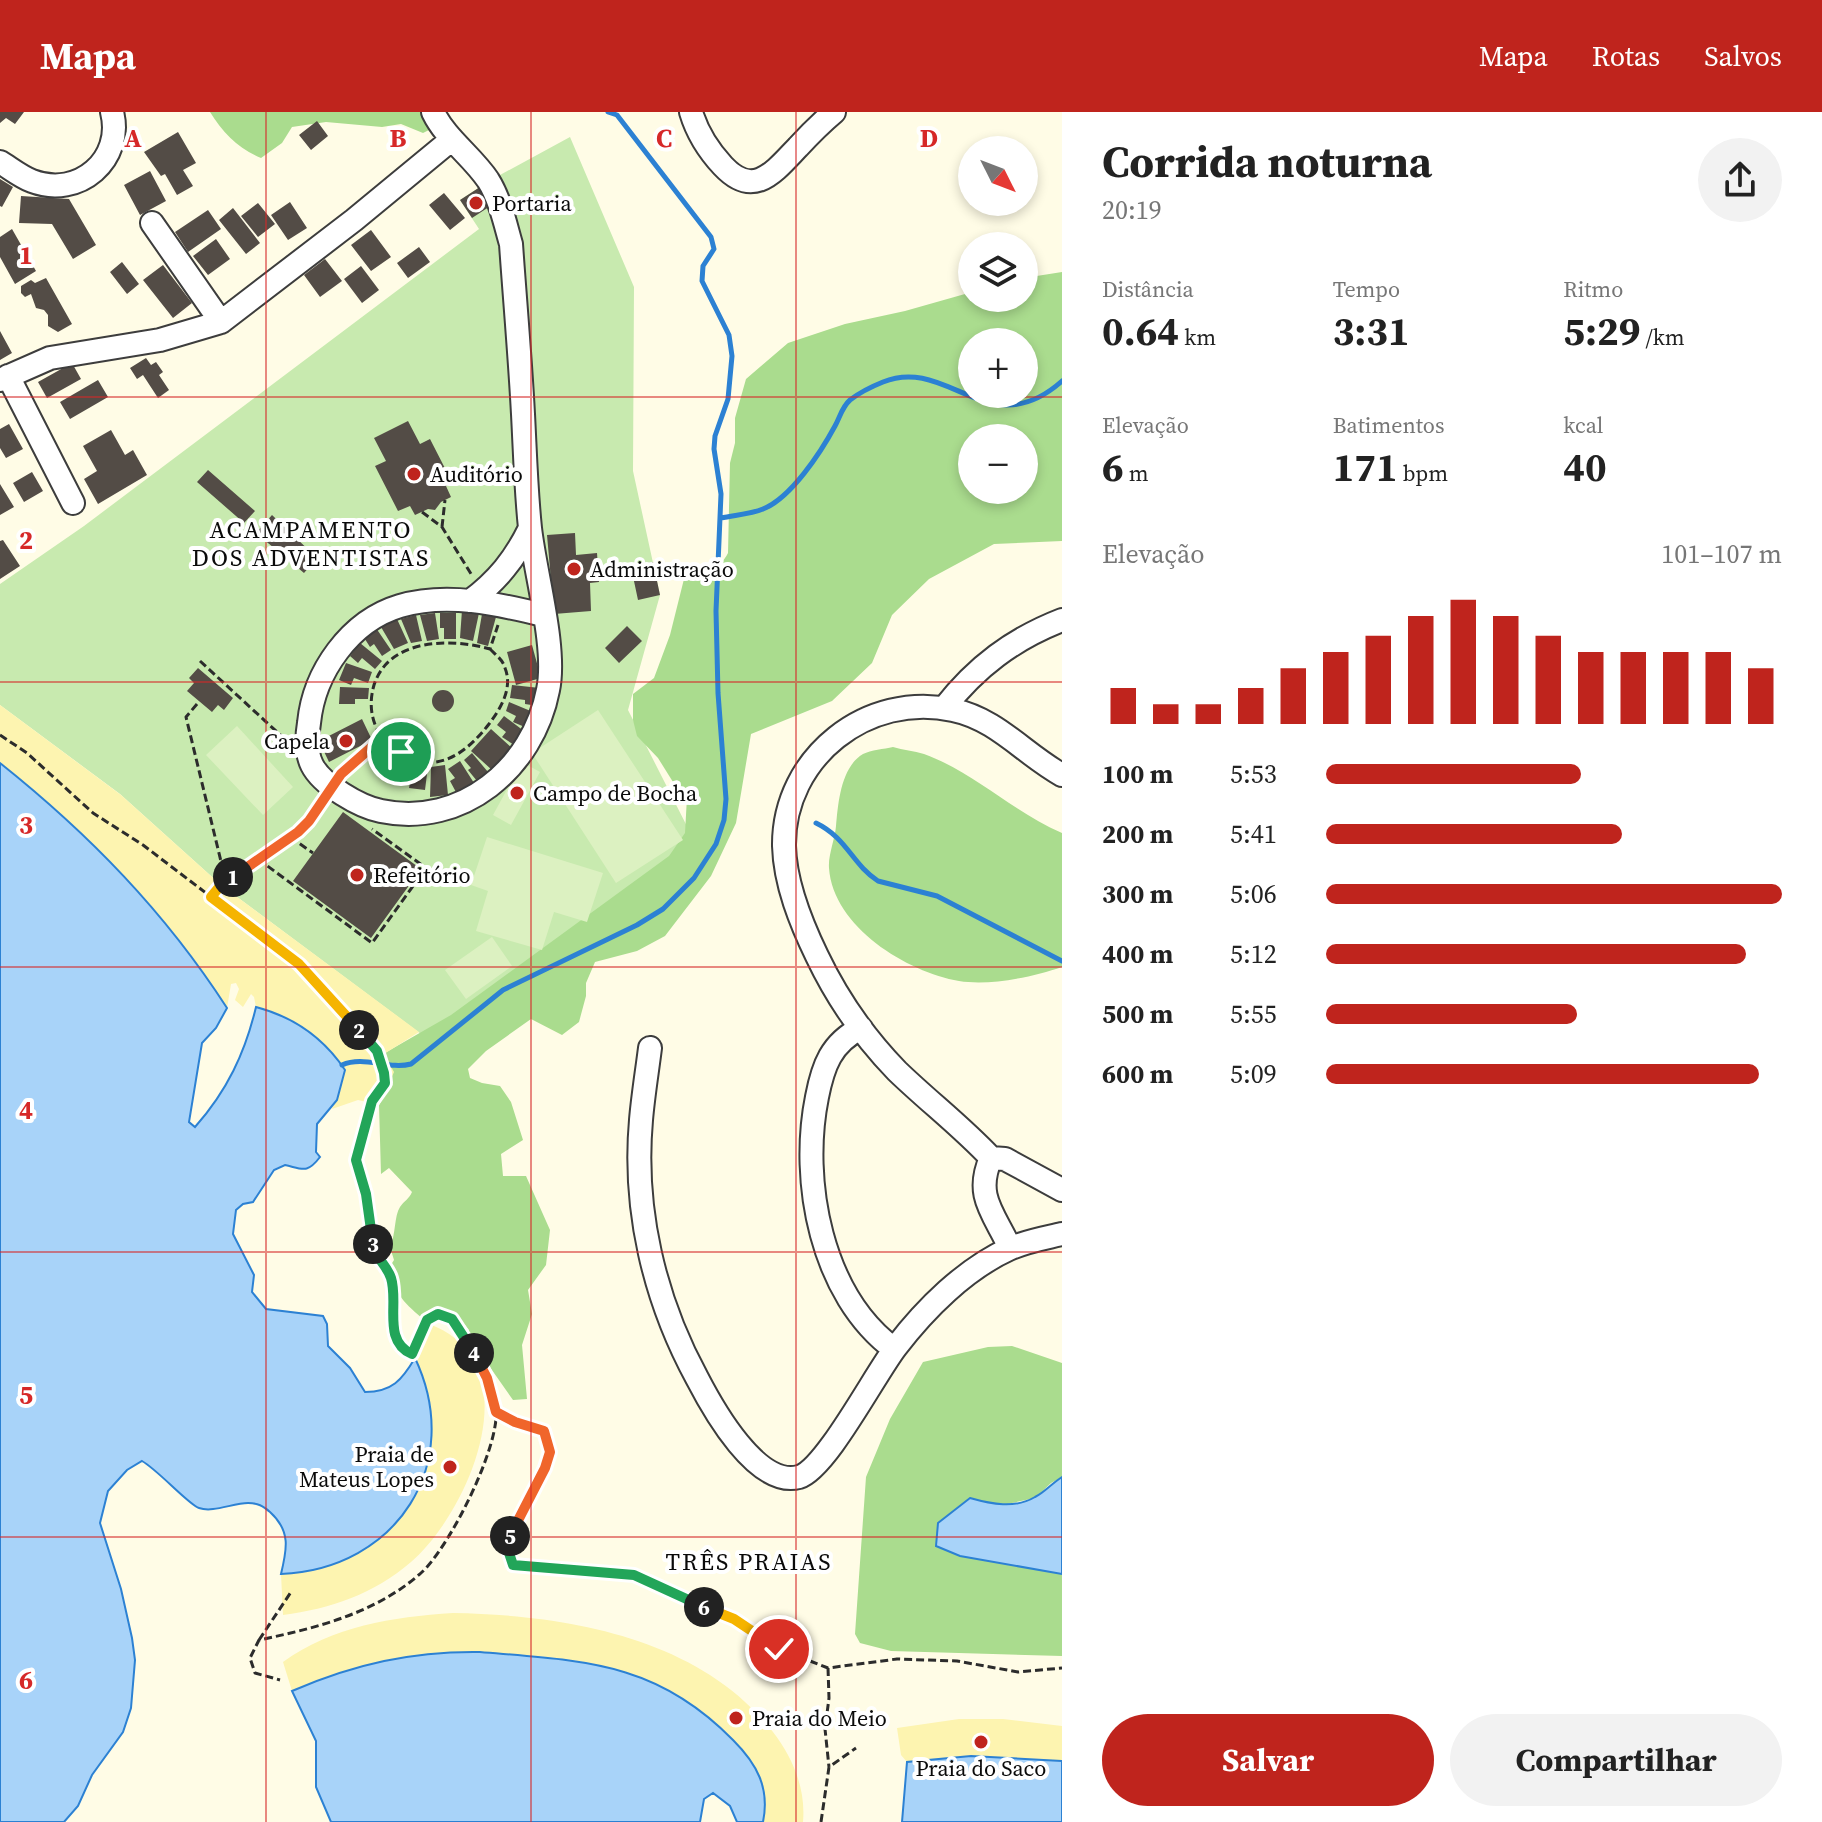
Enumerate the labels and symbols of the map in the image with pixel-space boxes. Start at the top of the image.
text: A [124,120,142,156]
text: B [390,120,407,156]
text: C [656,120,672,156]
text: D [920,120,938,156]
north arrow [958,136,1038,216]
place label: Portaria [492,188,572,218]
marker: Portaria [467,194,485,212]
text: 1 [19,237,33,273]
place label: Auditório [430,459,523,489]
marker: Auditório [405,465,423,483]
district label: ACAMPAMENTO DOS ADVENTISTAS [192,513,430,574]
text: 2 [19,522,33,558]
place label: Administração [590,554,734,584]
marker: Administração [565,560,583,578]
pin [367,718,435,786]
place label: Capela [264,726,331,756]
marker: Capela [337,732,355,750]
place label: Campo de Bocha [533,778,698,808]
marker: Campo de Bocha [508,784,526,802]
text: 3 [19,807,33,843]
pin: 1 [213,857,253,897]
place label: Refeitório [373,860,471,890]
marker: Refeitório [348,866,366,884]
pin: 2 [339,1010,379,1050]
text: 4 [19,1092,33,1128]
pin: 3 [353,1224,393,1264]
pin: 4 [454,1333,494,1373]
text: 5 [19,1377,33,1413]
place label: Praia de Mateus Lopes [299,1439,434,1494]
marker: Praia de Mateus Lopes [441,1458,459,1476]
pin: 5 [490,1516,530,1556]
district label: TRÊS PRAIAS [665,1545,833,1578]
pin: 6 [684,1587,724,1627]
pin [745,1615,813,1683]
text: 6 [19,1662,33,1698]
place label: Praia do Meio [752,1703,887,1733]
marker: Praia do Meio [727,1709,745,1727]
marker: Praia do Saco [972,1733,990,1751]
place label: Praia do Saco [916,1753,1046,1783]

